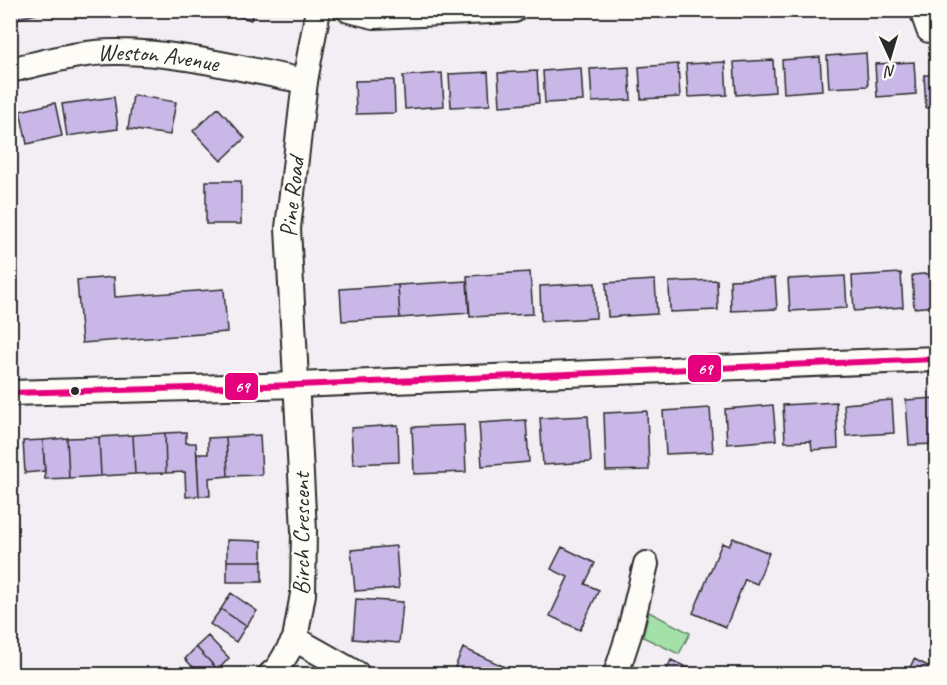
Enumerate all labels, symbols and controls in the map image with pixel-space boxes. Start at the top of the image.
north arrow [860,27,920,87]
street label: Weston Avenue [97,37,223,79]
text: N [882,61,897,82]
street label: Pine Road [273,152,312,238]
line badge: 69 [687,354,722,383]
text: 69 [698,359,714,379]
line badge: 69 [224,372,259,401]
text: 69 [235,377,251,397]
unlabelled marker [69,385,81,397]
street label: Birch Crescent [286,471,316,595]

